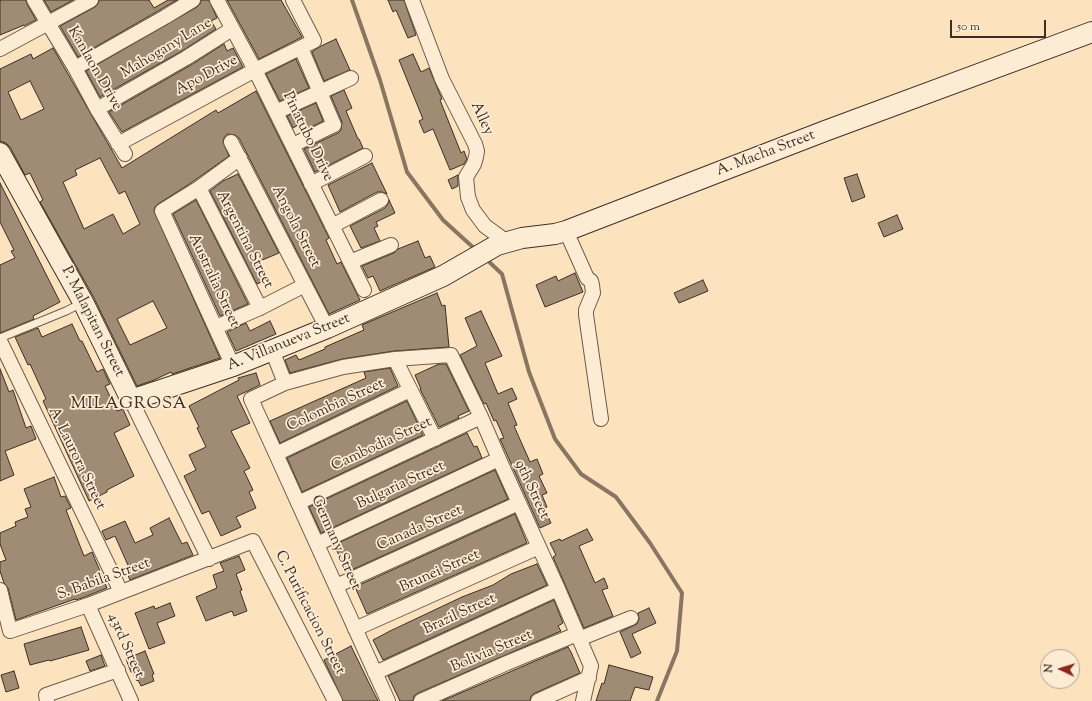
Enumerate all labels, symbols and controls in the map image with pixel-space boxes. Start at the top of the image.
scale bar [952,12,1048,38]
street label: Mahogany Lane [118,15,216,83]
text: 50 m [957,18,980,36]
street label: Kanlaon Drive [63,24,125,114]
street label: Apo Drive [173,52,241,100]
street label: Pinatubo Drive [278,89,336,185]
street label: Alley [466,100,496,138]
street label: A. Macha Street [714,127,818,181]
street label: Angola Street [267,183,323,271]
street label: Argentina Street [212,188,276,292]
street label: Australia Street [183,231,243,331]
street label: P. Malapitan Street [56,264,128,380]
street label: A. Villanueva Street [225,310,353,376]
street label: Colombia Street [284,376,388,436]
district label: MILAGROSA [71,395,187,415]
street label: A. Laurora Street [43,405,109,513]
street label: Cambodia Street [329,414,435,476]
street label: Bulgaria Street [354,458,448,514]
street label: 9th Street [510,458,552,522]
street label: Germany Street [306,493,364,593]
street label: Canada Street [374,502,466,556]
street label: Brunei Street [397,546,483,598]
street label: C. Purificacion Street [270,548,348,678]
street label: S. Babila Street [55,555,153,605]
street label: Brazil Street [421,590,499,640]
street label: 43rd Street [103,611,147,681]
street label: Bolivia Street [448,627,536,677]
north arrow [1040,649,1080,689]
text: N [1041,663,1057,673]

